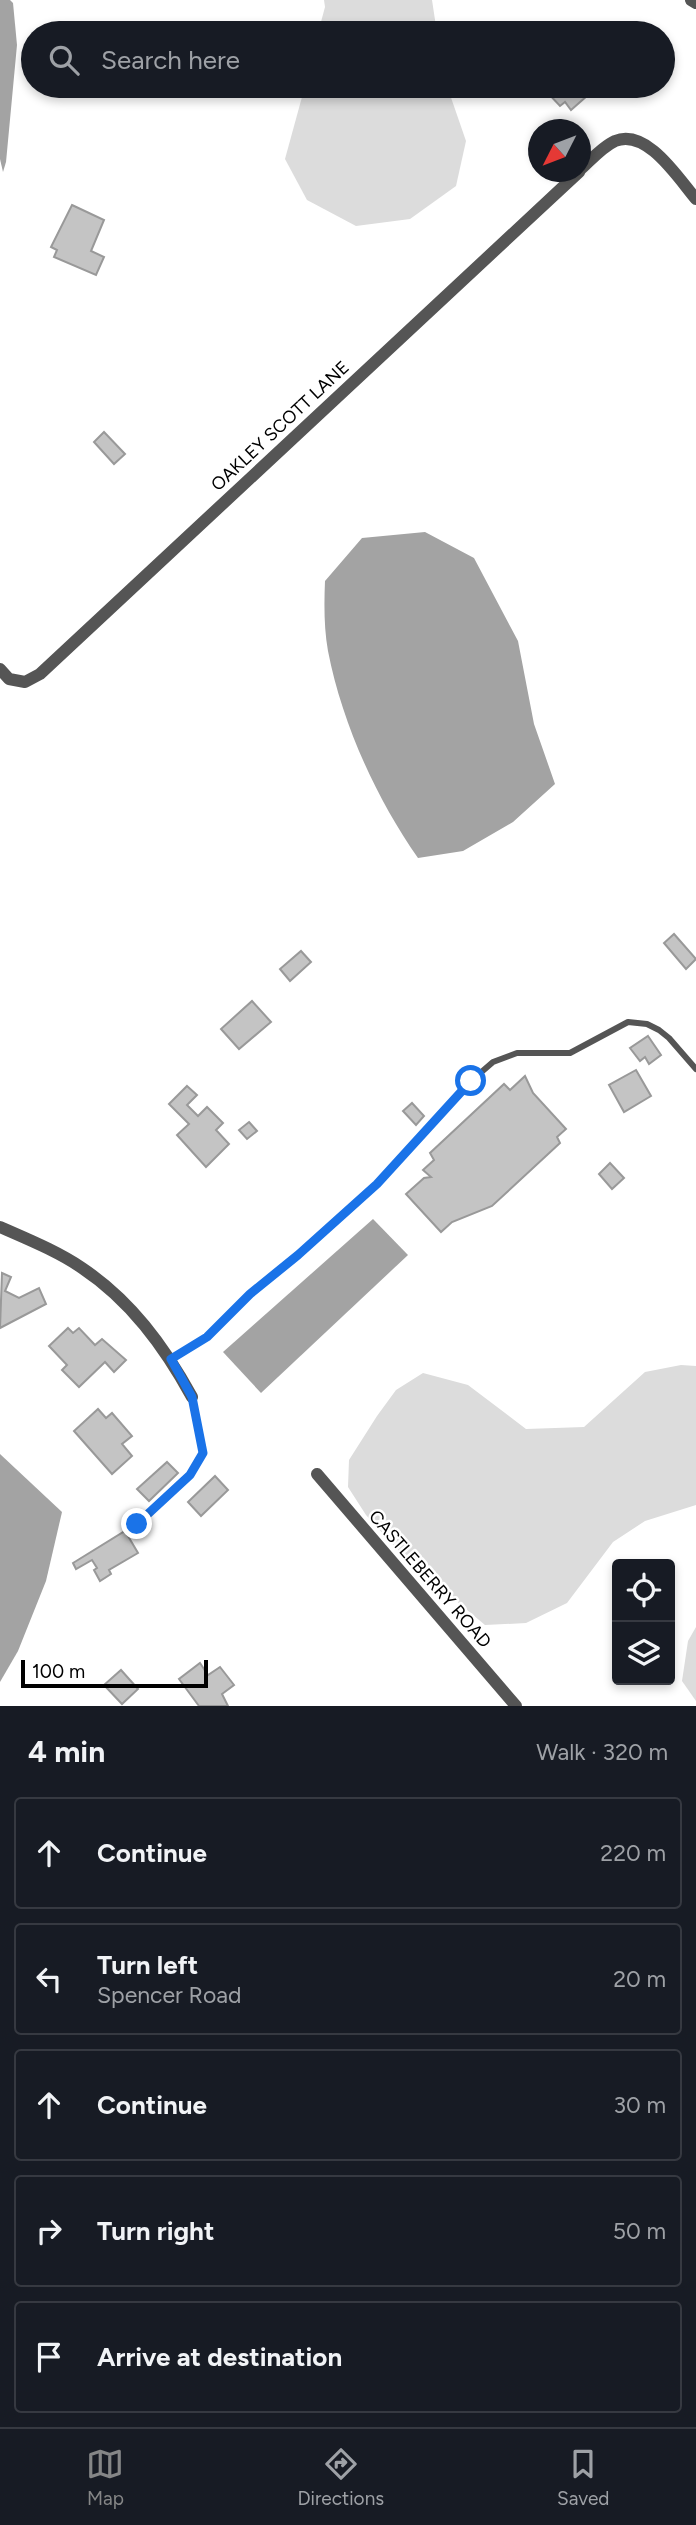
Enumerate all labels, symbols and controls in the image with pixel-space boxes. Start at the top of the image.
search box [21,21,675,98]
icon: search [45,41,83,79]
text: Search here [101,44,240,76]
north arrow [528,119,591,182]
street label: OAKLEY SCOTT LANE [206,356,354,496]
route start [455,1065,486,1096]
street label: CASTLEBERRY ROAD [364,1506,496,1652]
route end [121,1508,152,1539]
map controls [612,1559,675,1685]
button: locate [612,1559,675,1622]
button: layers [612,1622,675,1685]
scale bar [21,1657,208,1689]
text: 100 m [32,1660,85,1683]
text: 4 min [28,1733,105,1770]
text: Walk · 320 m [536,1738,668,1766]
icon: ahead [30,1834,68,1872]
text: Continue [97,1837,207,1869]
text: 220 m [600,1839,666,1867]
text: Turn left [97,1949,198,1981]
icon: left [30,1960,68,1998]
text: 20 m [613,1965,666,1993]
text: Spencer Road [97,1981,242,2009]
icon: ahead [30,2086,68,2124]
text: Continue [97,2089,207,2121]
text: 30 m [613,2091,666,2119]
icon: right [30,2212,68,2250]
text: Turn right [97,2215,214,2247]
text: 50 m [613,2217,666,2245]
icon: arrive [30,2338,68,2376]
text: Arrive at destination [97,2341,342,2373]
tab: Map [86,2445,124,2510]
tab: Directions [297,2445,384,2510]
tab: Saved [557,2445,609,2510]

